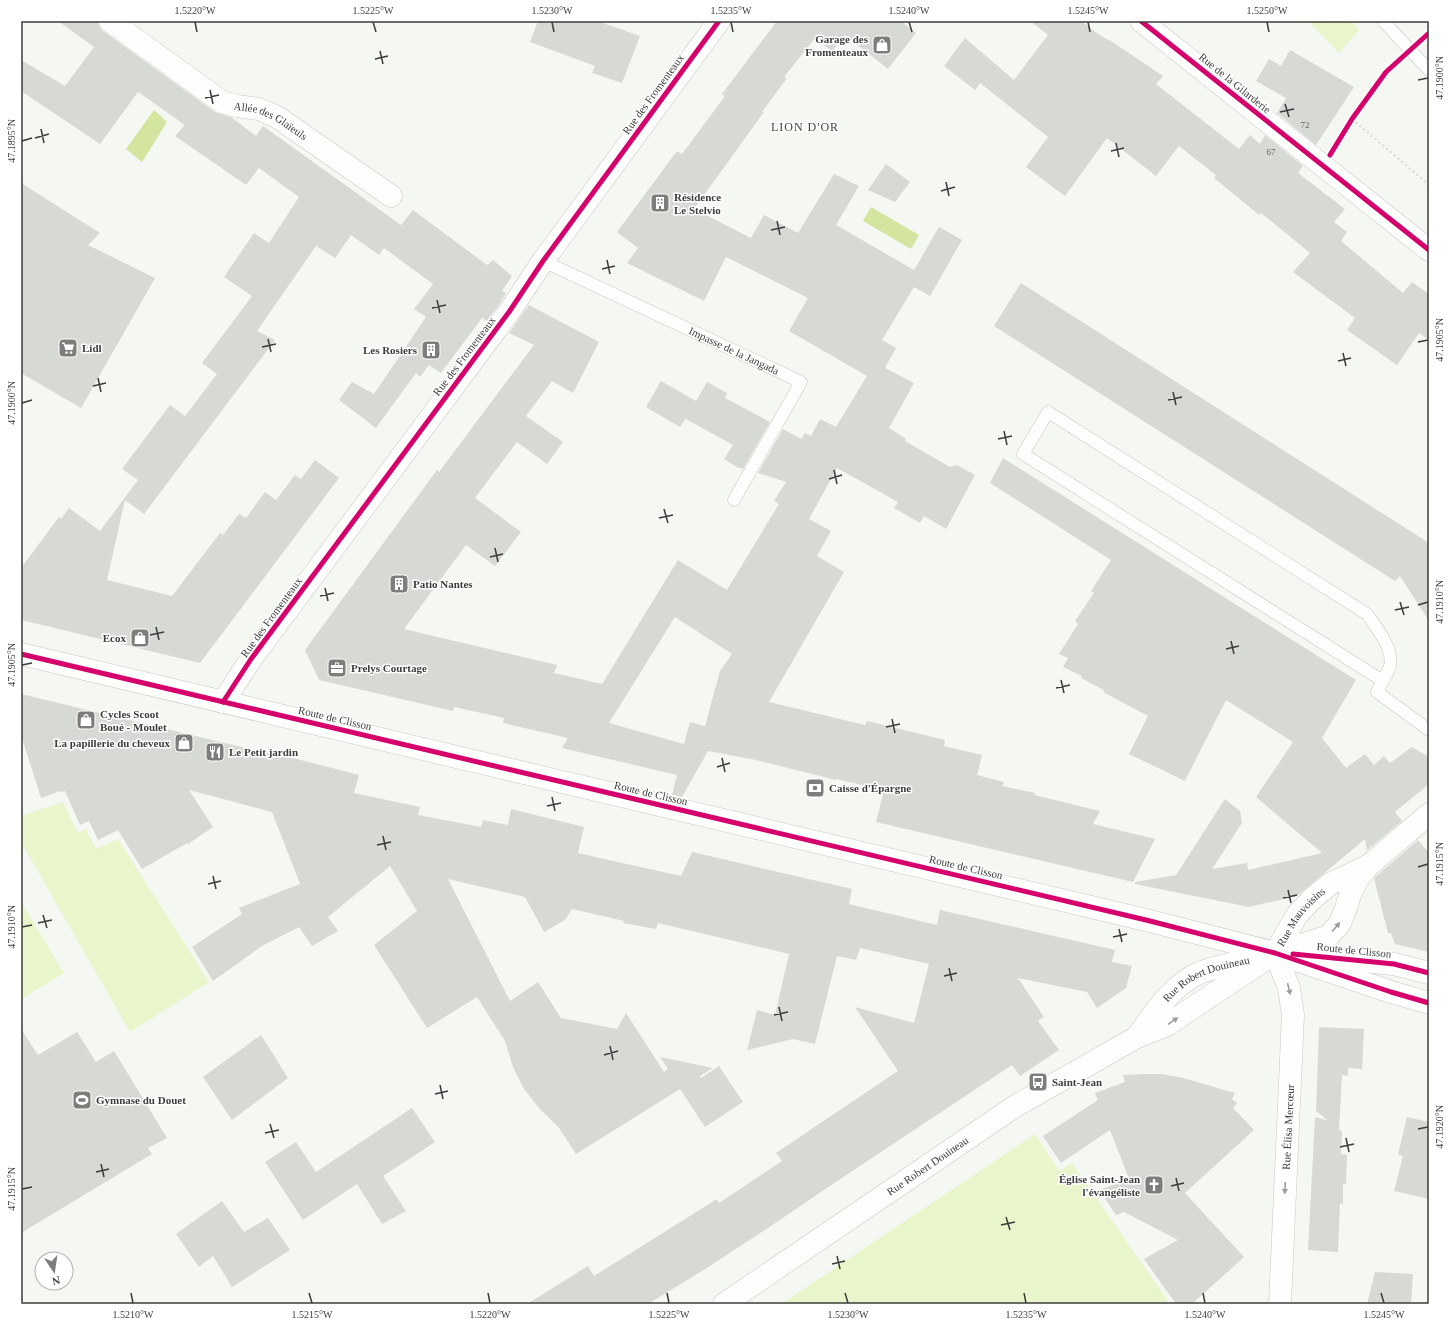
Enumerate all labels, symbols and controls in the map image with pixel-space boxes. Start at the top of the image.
text: 1.5220°W [175,5,216,16]
text: 1.5225°W [353,5,394,16]
text: 1.5230°W [532,5,573,16]
text: 1.5235°W [711,5,752,16]
text: 1.5240°W [889,5,930,16]
text: 1.5245°W [1068,5,1109,16]
text: 1.5250°W [1247,5,1288,16]
place label: Garage des Fromenteaux [805,33,869,58]
shop icon: Garage des Fromenteaux [871,34,893,56]
street label: Rue de la Gilarderie [1197,50,1273,116]
street label: Rue des Fromenteaux [620,51,686,136]
text: 47.1900°N [1434,56,1445,100]
street label: Allée des Glaïeuls [233,100,310,142]
text: 47.1895°N [6,119,17,163]
district label: LION D'OR [771,120,839,134]
house number: 72 [1301,120,1310,130]
house number: 67 [1267,147,1276,157]
place label: Résidence Le Stelvio [674,191,721,216]
building icon: Résidence Le Stelvio [649,192,671,214]
street label: Rue des Fromenteaux [430,314,498,398]
text: 47.1905°N [1434,318,1445,362]
street label: Impasse de la Jangada [687,324,781,377]
supermarket icon: Lidl [57,337,79,359]
building icon: Les Rosiers [420,339,442,361]
place label: Lidl [82,342,102,354]
place label: Les Rosiers [363,344,418,356]
text: 47.1900°N [6,381,17,425]
building icon: Patio Nantes [388,573,410,595]
street label: Rue des Fromenteaux [238,574,304,659]
place label: Patio Nantes [413,578,473,590]
text: 47.1910°N [1434,580,1445,624]
shop icon: Ecox [129,627,151,649]
place label: Ecox [103,632,126,644]
text: 47.1905°N [6,643,17,687]
office icon: Prelys Courtage [326,657,348,679]
place label: Prelys Courtage [351,662,427,674]
street label: Route de Clisson [297,704,373,732]
place label: Cycles Scoot Boué - Moulet [100,708,167,733]
shop icon: Cycles Scoot Boué - Moulet [75,709,97,731]
shop icon: La papillerie du cheveux [173,732,195,754]
place label: La papillerie du cheveux [54,737,170,749]
restaurant icon: Le Petit jardin [204,741,226,763]
place label: Le Petit jardin [229,746,298,758]
bank icon: Caisse d'Épargne [804,777,826,799]
street label: Route de Clisson [613,779,689,807]
place label: Caisse d'Épargne [829,782,911,794]
text: 47.1915°N [1434,842,1445,886]
street label: Route de Clisson [928,853,1004,881]
street label: Rue Mauvoisins [1274,885,1327,948]
text: 47.1910°N [6,905,17,949]
one-way arrow [1331,922,1340,932]
street label: Route de Clisson [1316,940,1393,960]
street label: Rue Robert Douineau [1160,953,1251,1004]
one-way arrow [1286,983,1292,995]
one-way arrow [1167,1018,1179,1025]
bus stop icon: Saint-Jean [1027,1071,1049,1093]
place label: Saint-Jean [1052,1076,1102,1088]
street label: Rue Élisa Mercœur [1280,1084,1296,1170]
sports icon: Gymnase du Douet [71,1089,93,1111]
place label: Gymnase du Douet [96,1094,186,1106]
text: 47.1920°N [1434,1105,1445,1149]
street label: Rue Robert Douineau [884,1134,971,1198]
text: 47.1915°N [6,1167,17,1211]
place label: Église Saint-Jean l'évangéliste [1059,1173,1140,1198]
church icon: Église Saint-Jean l'évangéliste [1143,1174,1165,1196]
one-way arrow [1282,1182,1289,1194]
north arrow [34,1251,74,1291]
text: N [51,1274,61,1287]
text: 1.5210°W [113,1309,154,1320]
text: 1.5215°W [292,1309,333,1320]
text: 1.5220°W [470,1309,511,1320]
text: 1.5225°W [649,1309,690,1320]
text: 1.5230°W [828,1309,869,1320]
text: 1.5235°W [1006,1309,1047,1320]
text: 1.5240°W [1185,1309,1226,1320]
text: 1.5245°W [1364,1309,1405,1320]

